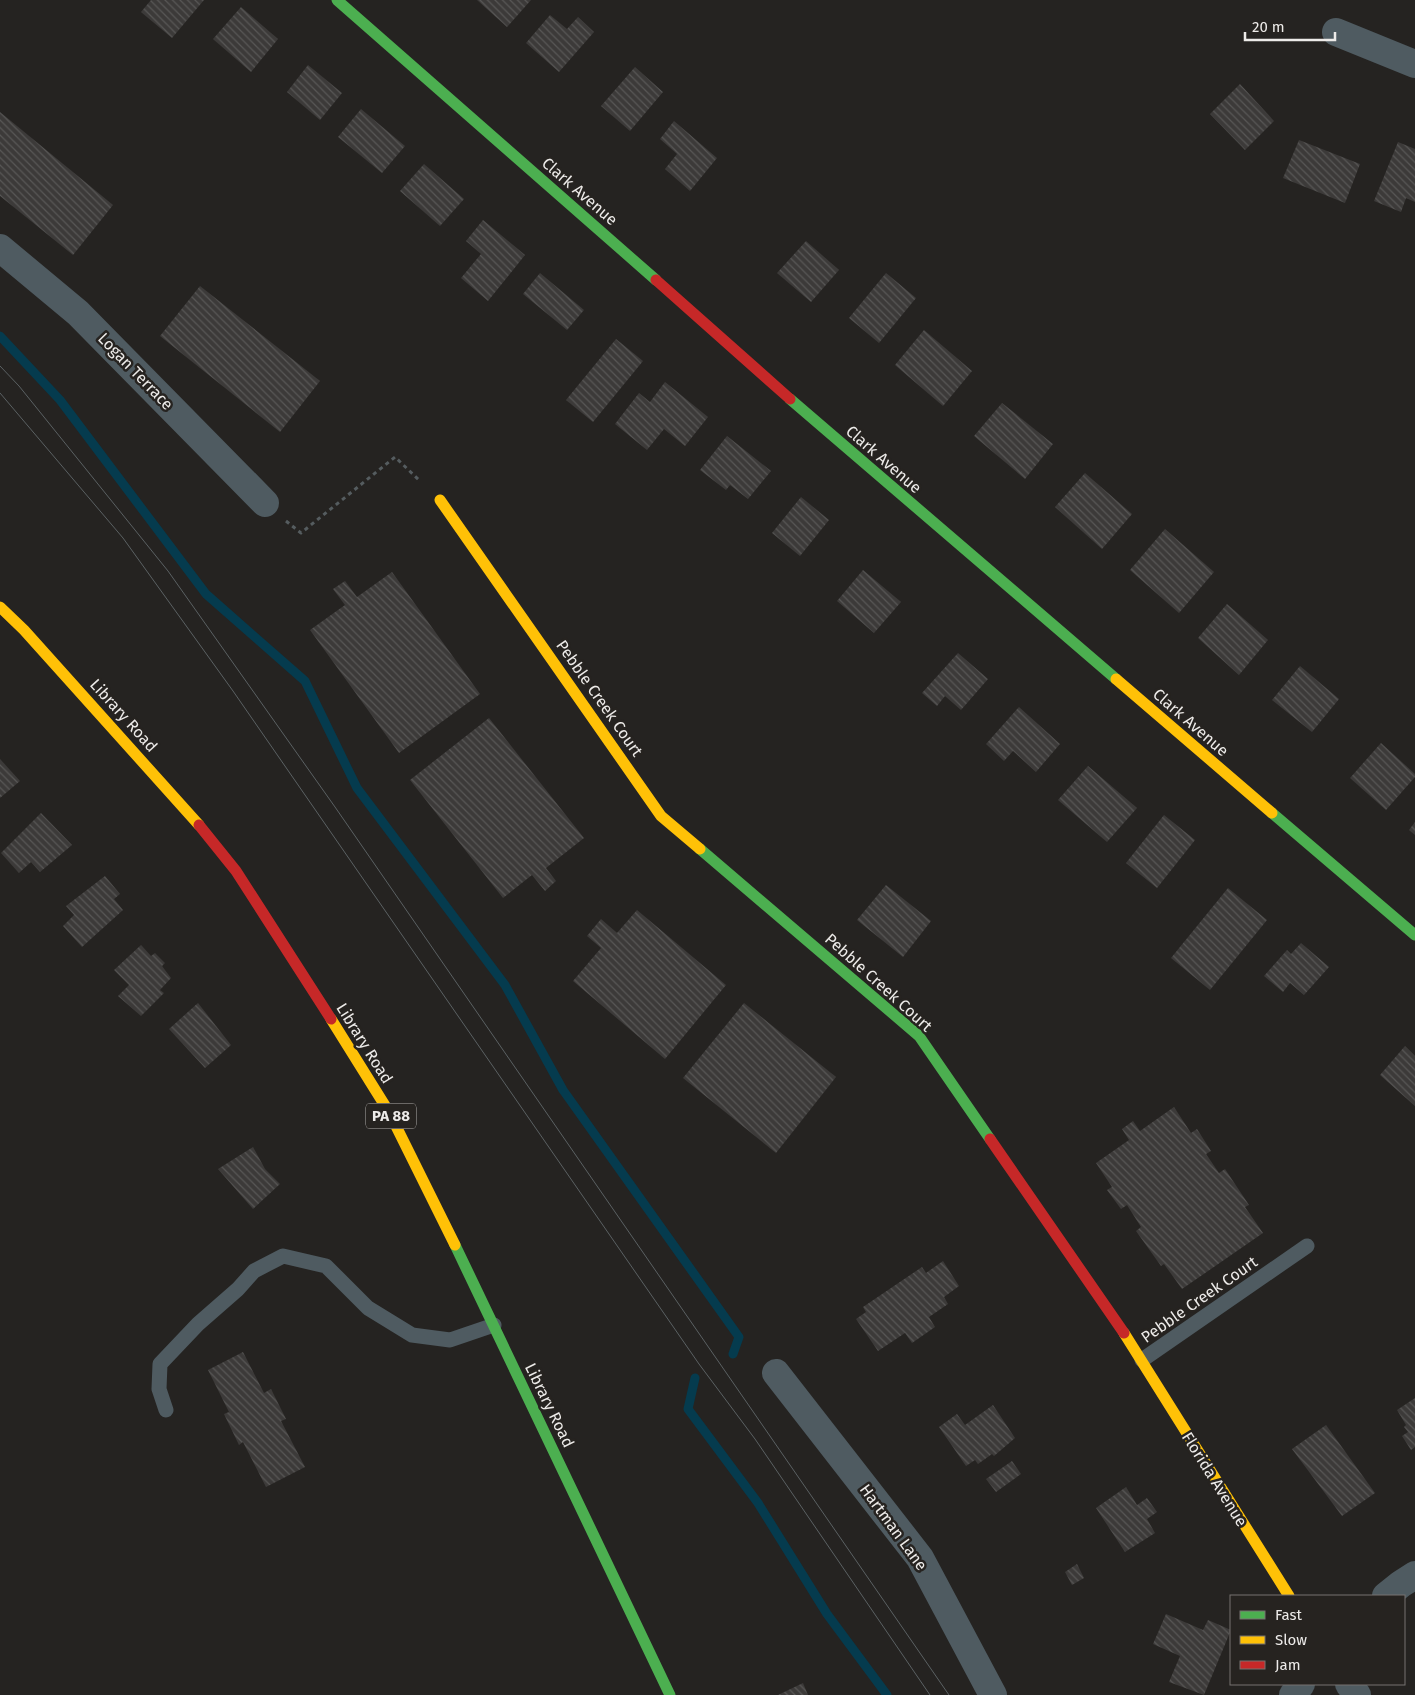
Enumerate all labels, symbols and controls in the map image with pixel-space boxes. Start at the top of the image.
scale bar [1245,10,1335,42]
text: 20 m [1252,18,1285,36]
street label: Clark Avenue [538,153,621,229]
street label: Logan Terrace [94,329,177,414]
street label: Clark Avenue [842,421,925,497]
street label: Pebble Creek Court [552,636,647,760]
street label: Library Road [86,675,161,756]
street label: Clark Avenue [1149,684,1232,760]
street label: Pebble Creek Court [821,929,936,1036]
street label: Library Road [332,999,397,1087]
road number: PA 88 [366,1104,416,1128]
street label: Pebble Creek Court [1137,1252,1261,1347]
street label: Library Road [521,1360,578,1451]
street label: Florida Avenue [1178,1428,1251,1530]
street label: Hartman Lane [856,1480,931,1574]
legend [1230,1595,1405,1685]
text: Fast [1275,1606,1302,1624]
text: Slow [1275,1631,1307,1649]
text: Jam [1275,1656,1301,1674]

